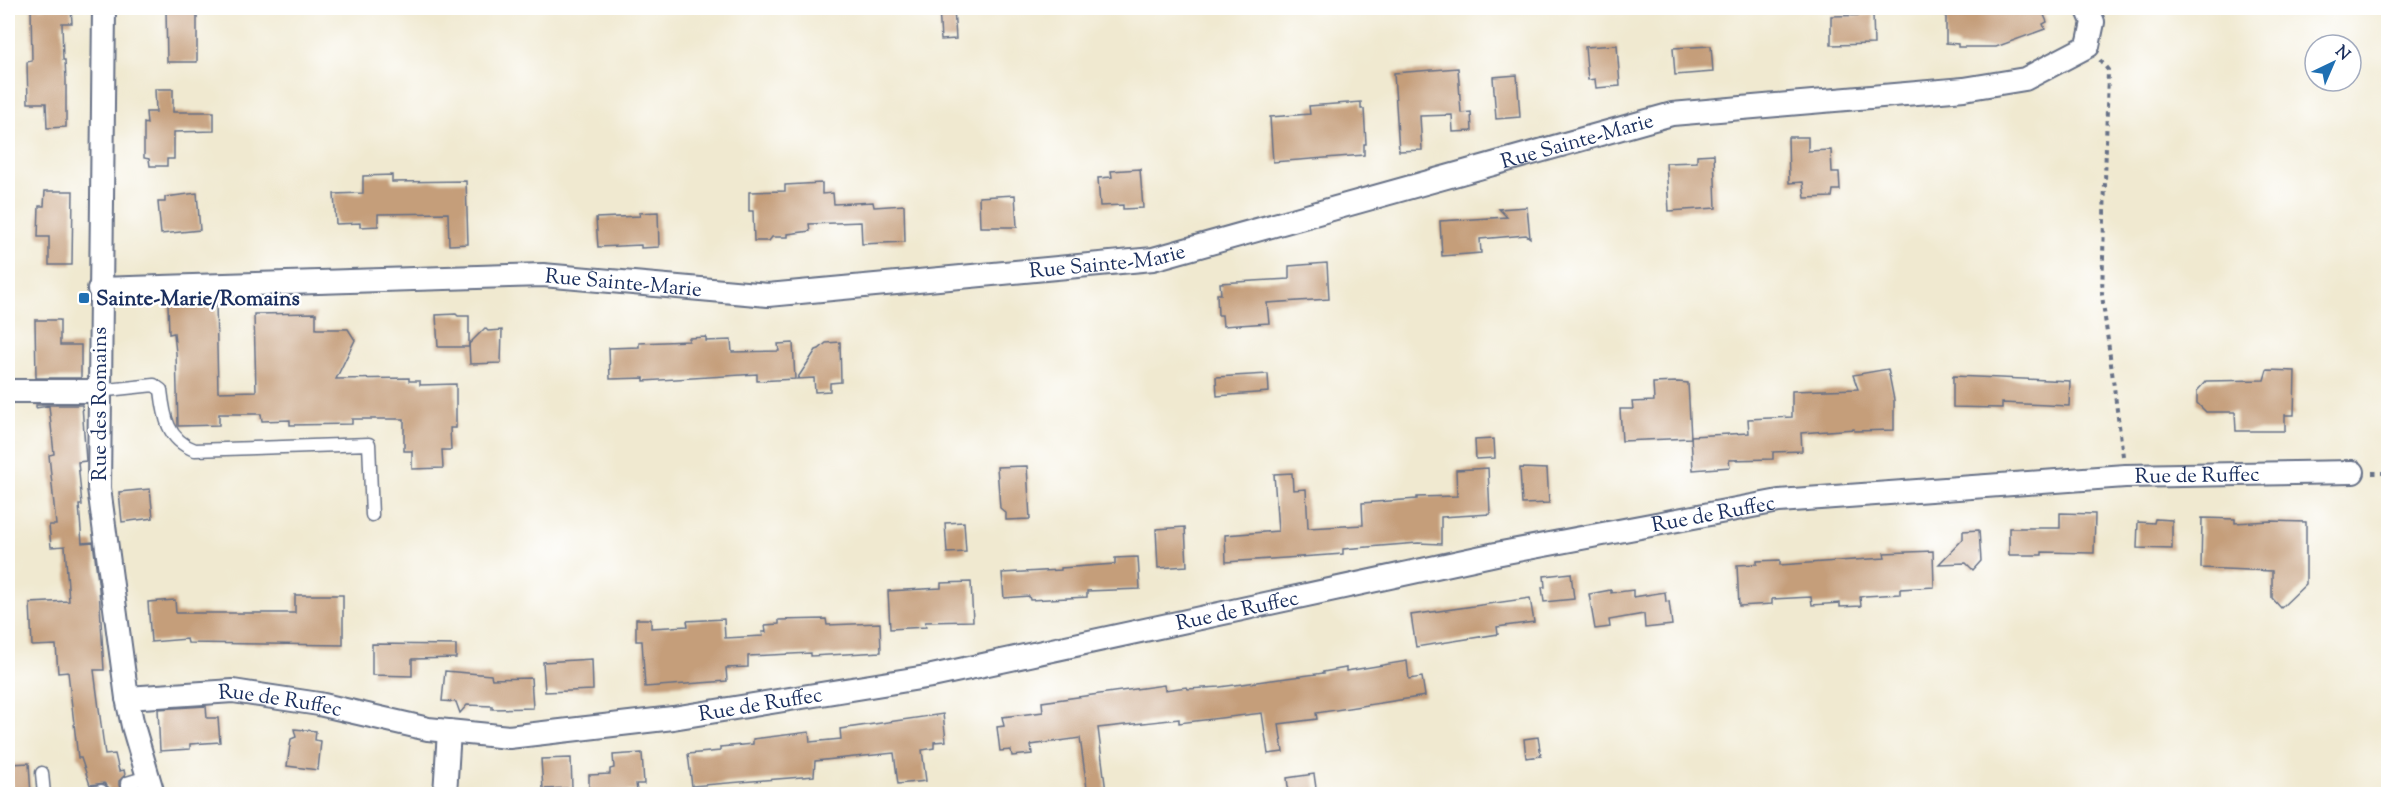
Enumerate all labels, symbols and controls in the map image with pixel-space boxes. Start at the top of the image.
north arrow [2303,33,2363,93]
text: N [2329,41,2354,67]
street label: Rue Sainte-Marie [1498,107,1657,178]
street label: Rue Sainte-Marie [1028,238,1189,288]
street label: Rue Sainte-Marie [544,262,703,306]
place label: Sainte-Marie/Romains [96,285,300,315]
marker: Sainte-Marie/Romains [77,291,91,305]
street label: Rue des Romains [86,327,116,481]
street label: Rue de Ruffec [2134,461,2260,493]
street label: Rue de Ruffec [1649,489,1778,542]
street label: Rue de Ruffec [1173,584,1302,640]
street label: Rue de Ruffec [217,678,345,726]
street label: Rue de Ruffec [697,681,825,731]

